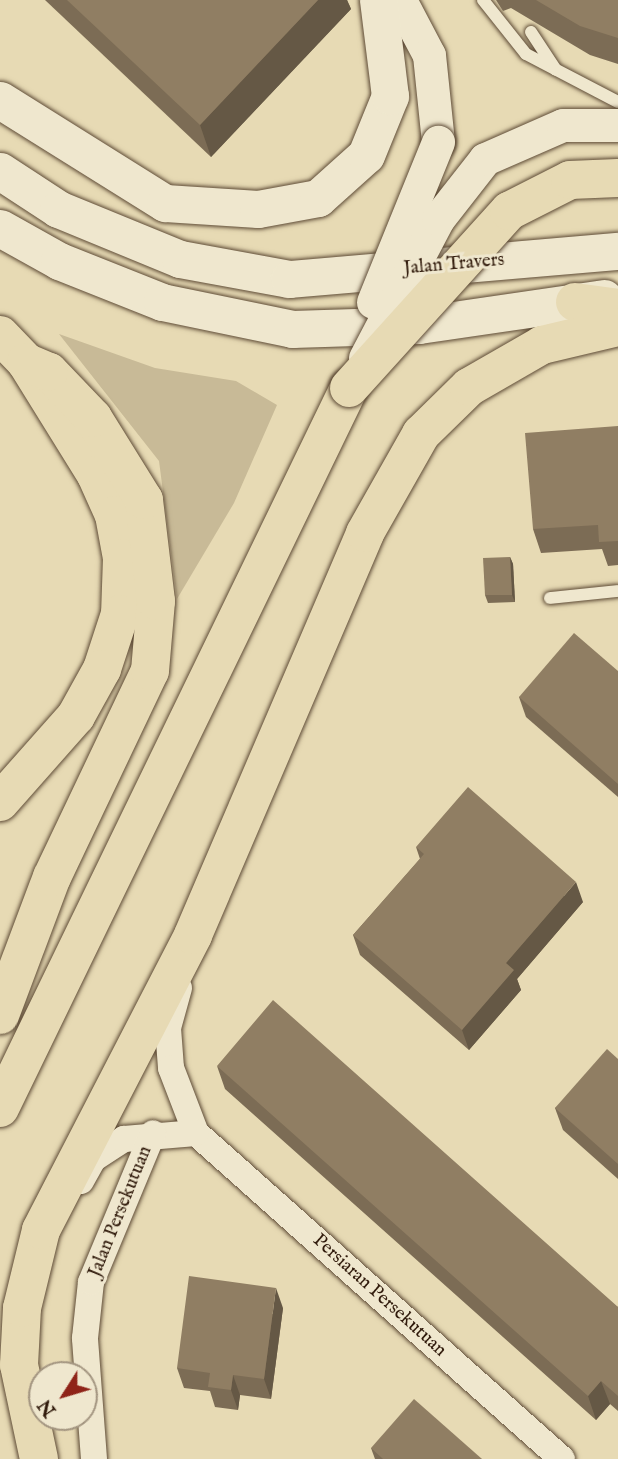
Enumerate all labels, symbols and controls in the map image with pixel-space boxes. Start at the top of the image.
street label: Jalan Travers [403,249,505,281]
street label: Jalan Persekutuan [84,1143,158,1281]
street label: Persiaran Persekutuan [307,1230,451,1362]
north arrow [28,1361,98,1431]
text: N [33,1394,62,1421]

